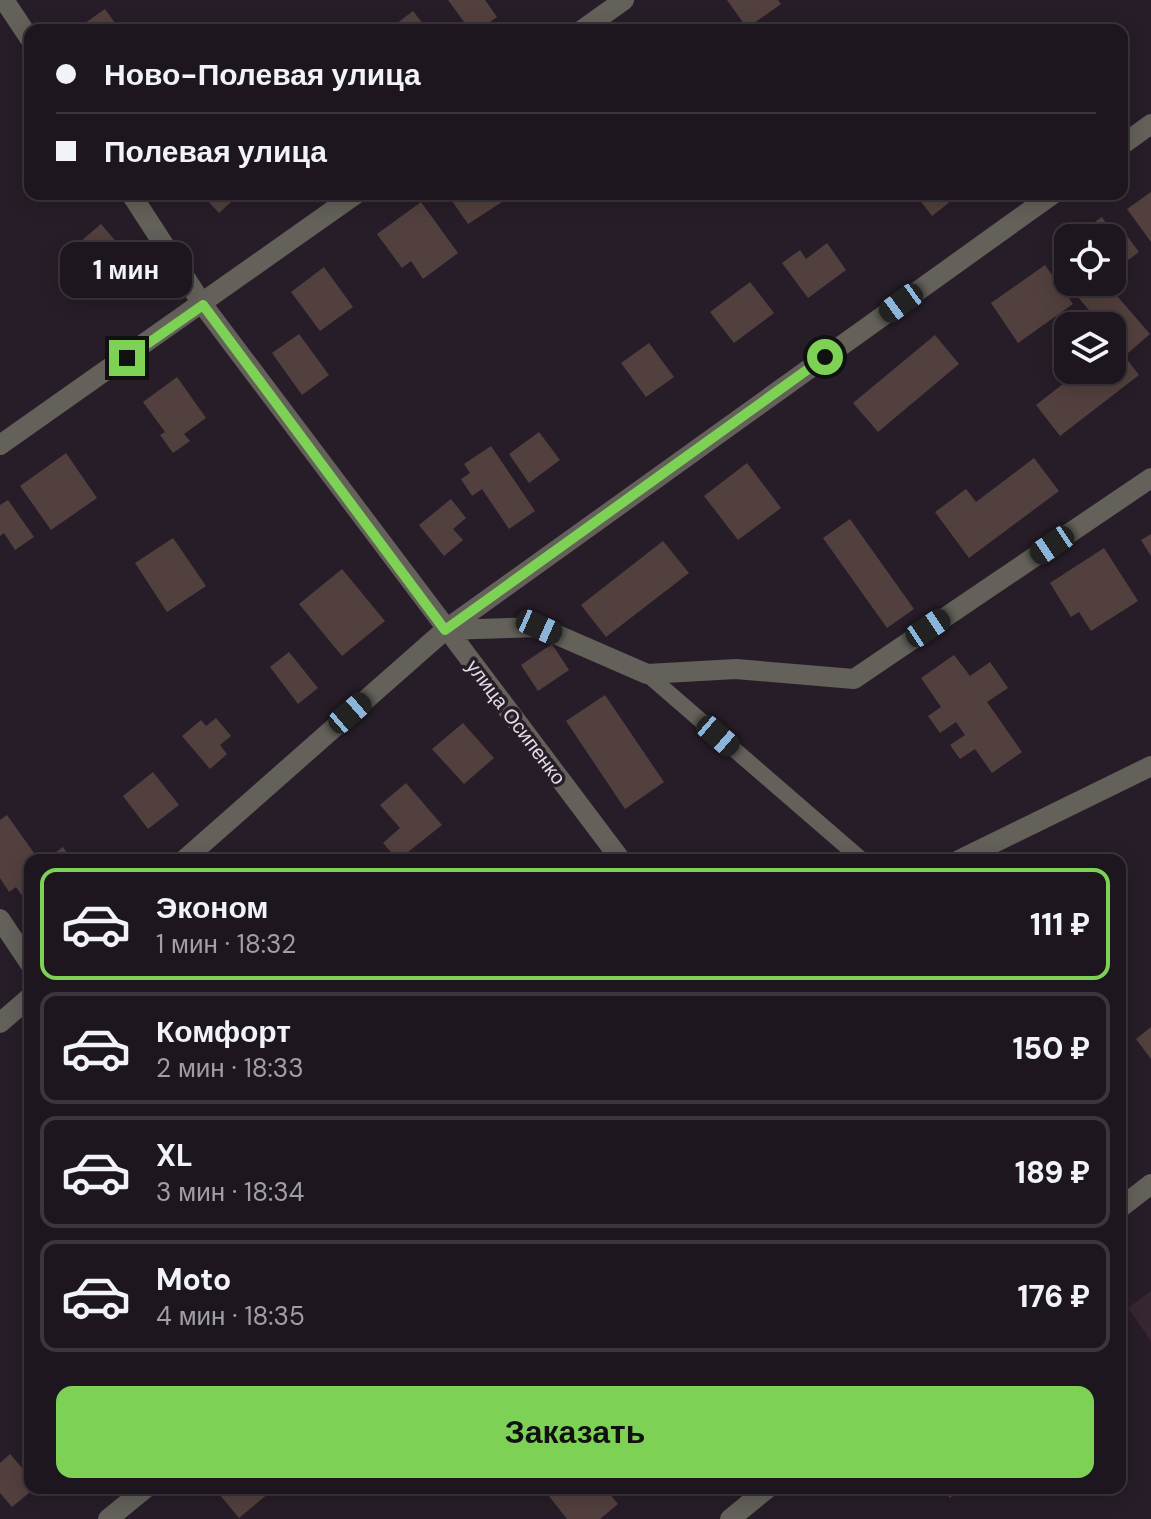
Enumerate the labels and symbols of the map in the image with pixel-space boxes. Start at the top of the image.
callout: 1 мин [61,242,193,298]
car [875,279,927,327]
route start [807,339,843,375]
route end [109,340,145,376]
car [1025,522,1079,568]
car [901,605,955,651]
car [512,606,566,648]
street label: улица Осипенко [460,654,572,790]
car [324,688,376,738]
car [692,711,744,761]

